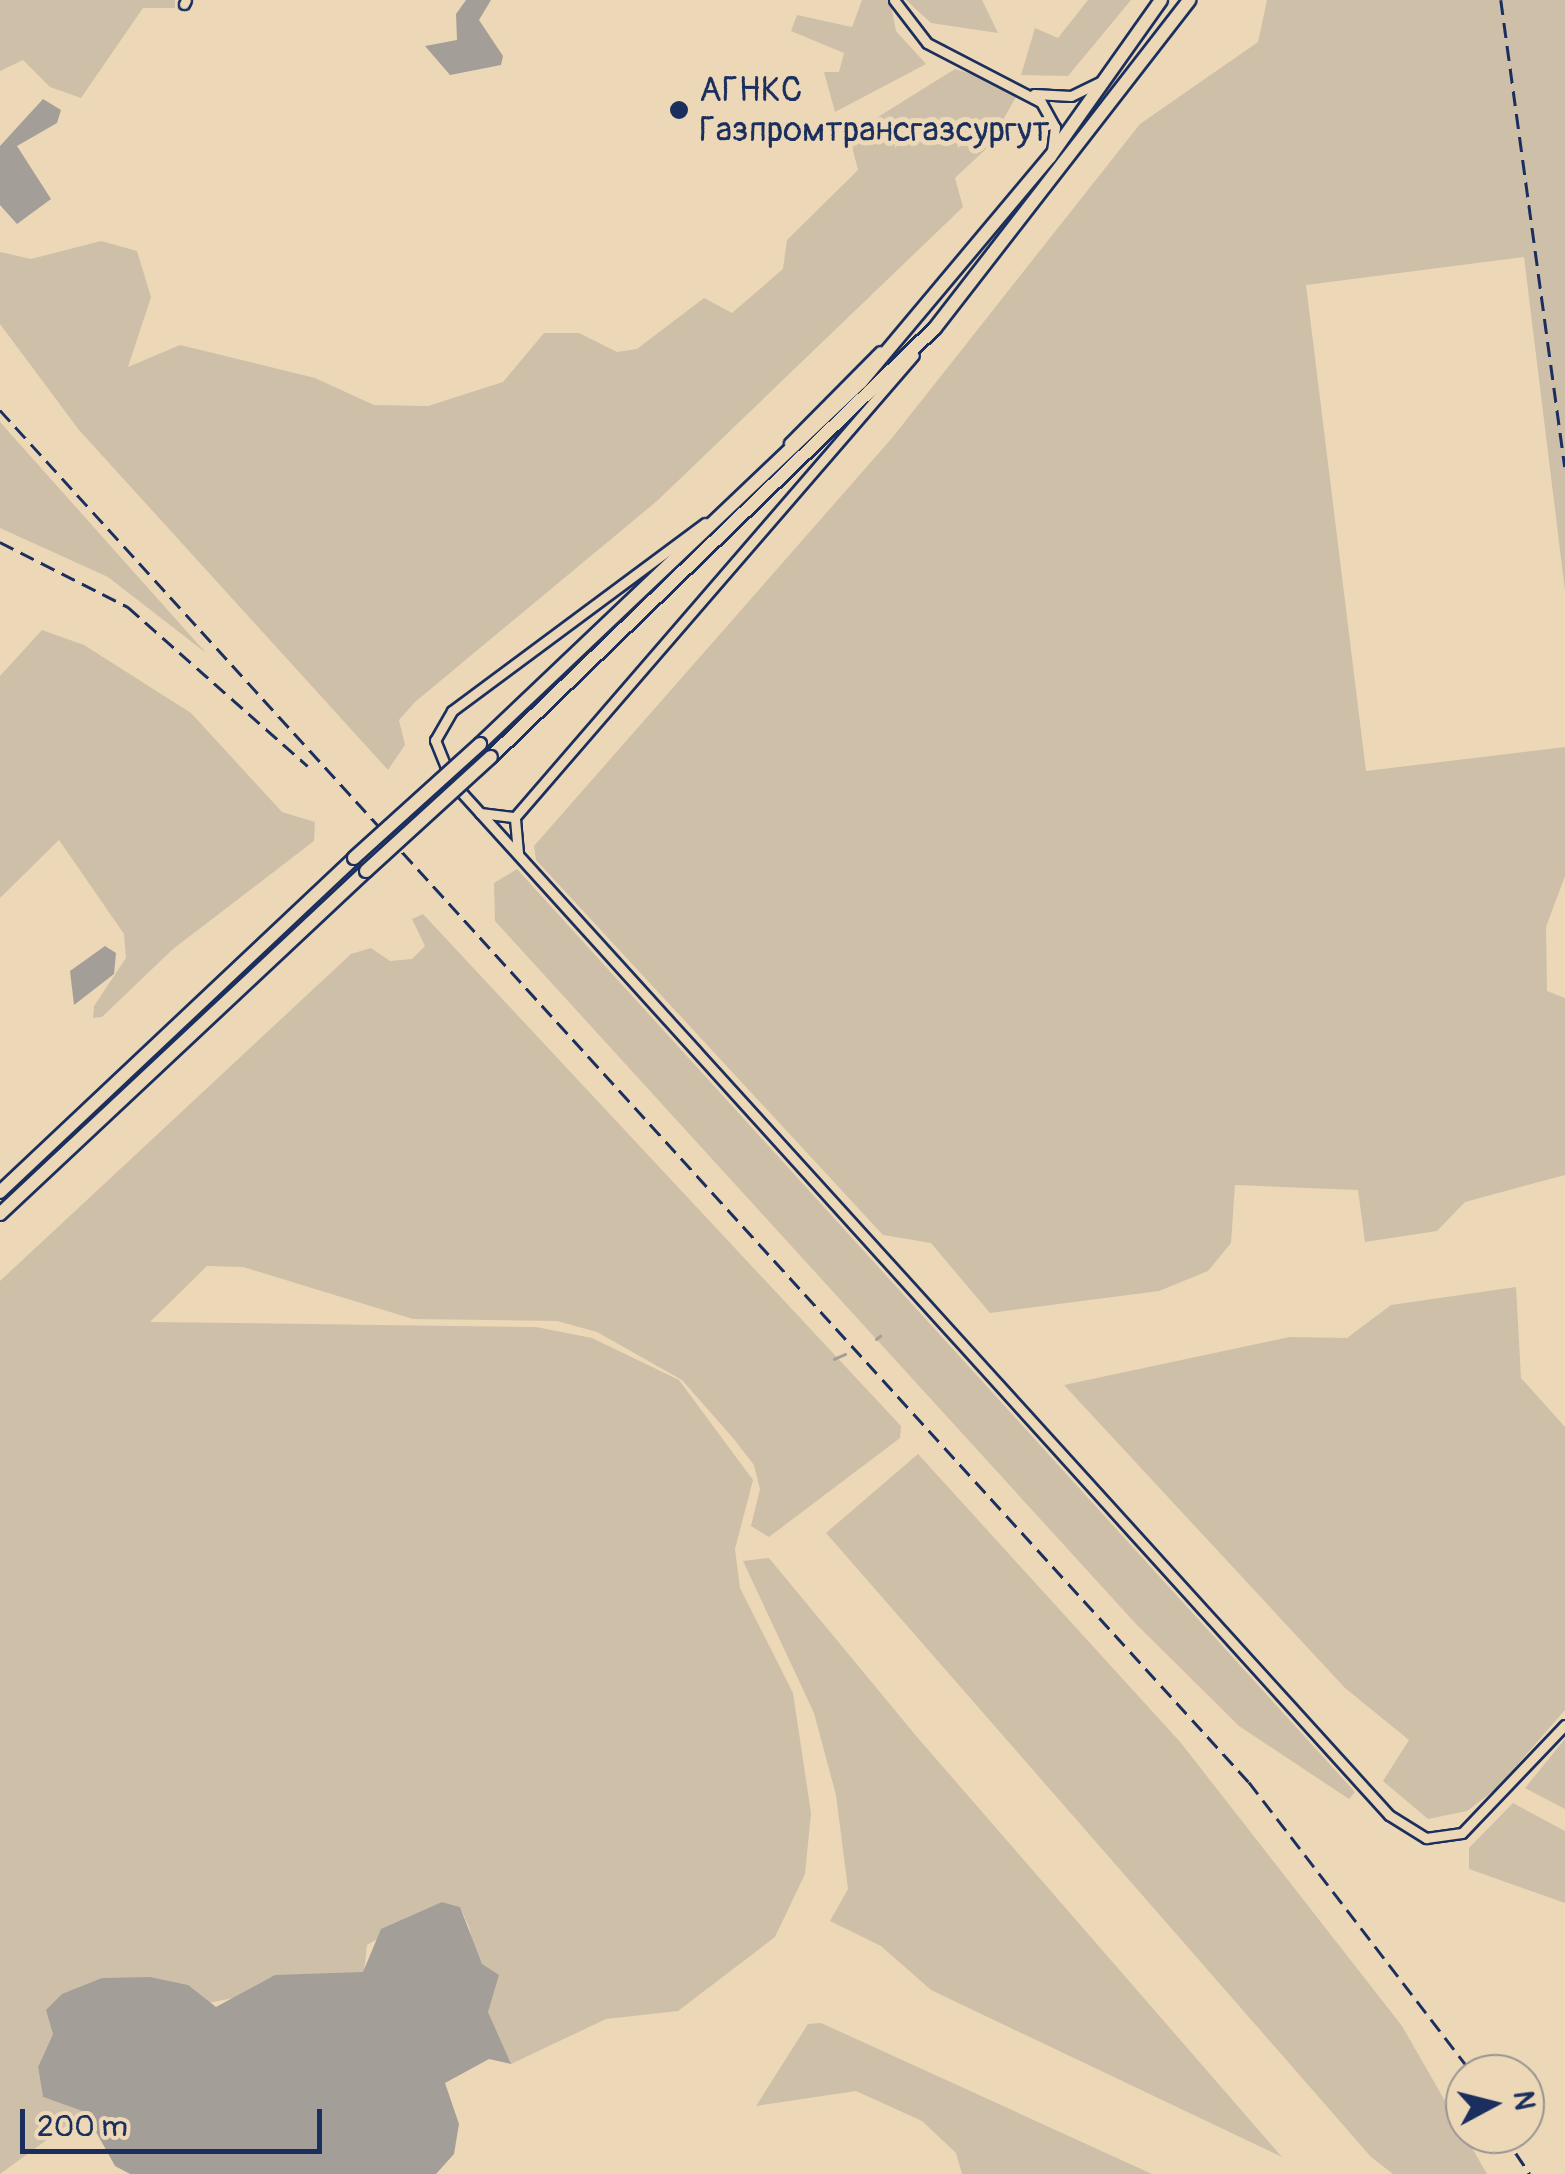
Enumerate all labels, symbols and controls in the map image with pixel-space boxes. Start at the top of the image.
place label: АГНКС Газпромтрансгазсургут [699,69,1049,151]
marker: АГНКС Газпромтрансгазсургут [668,99,690,121]
north arrow [1445,2054,1545,2154]
scale bar [25,2089,328,2151]
text: N [1505,2089,1542,2112]
text: 200 m [37,2108,128,2145]

